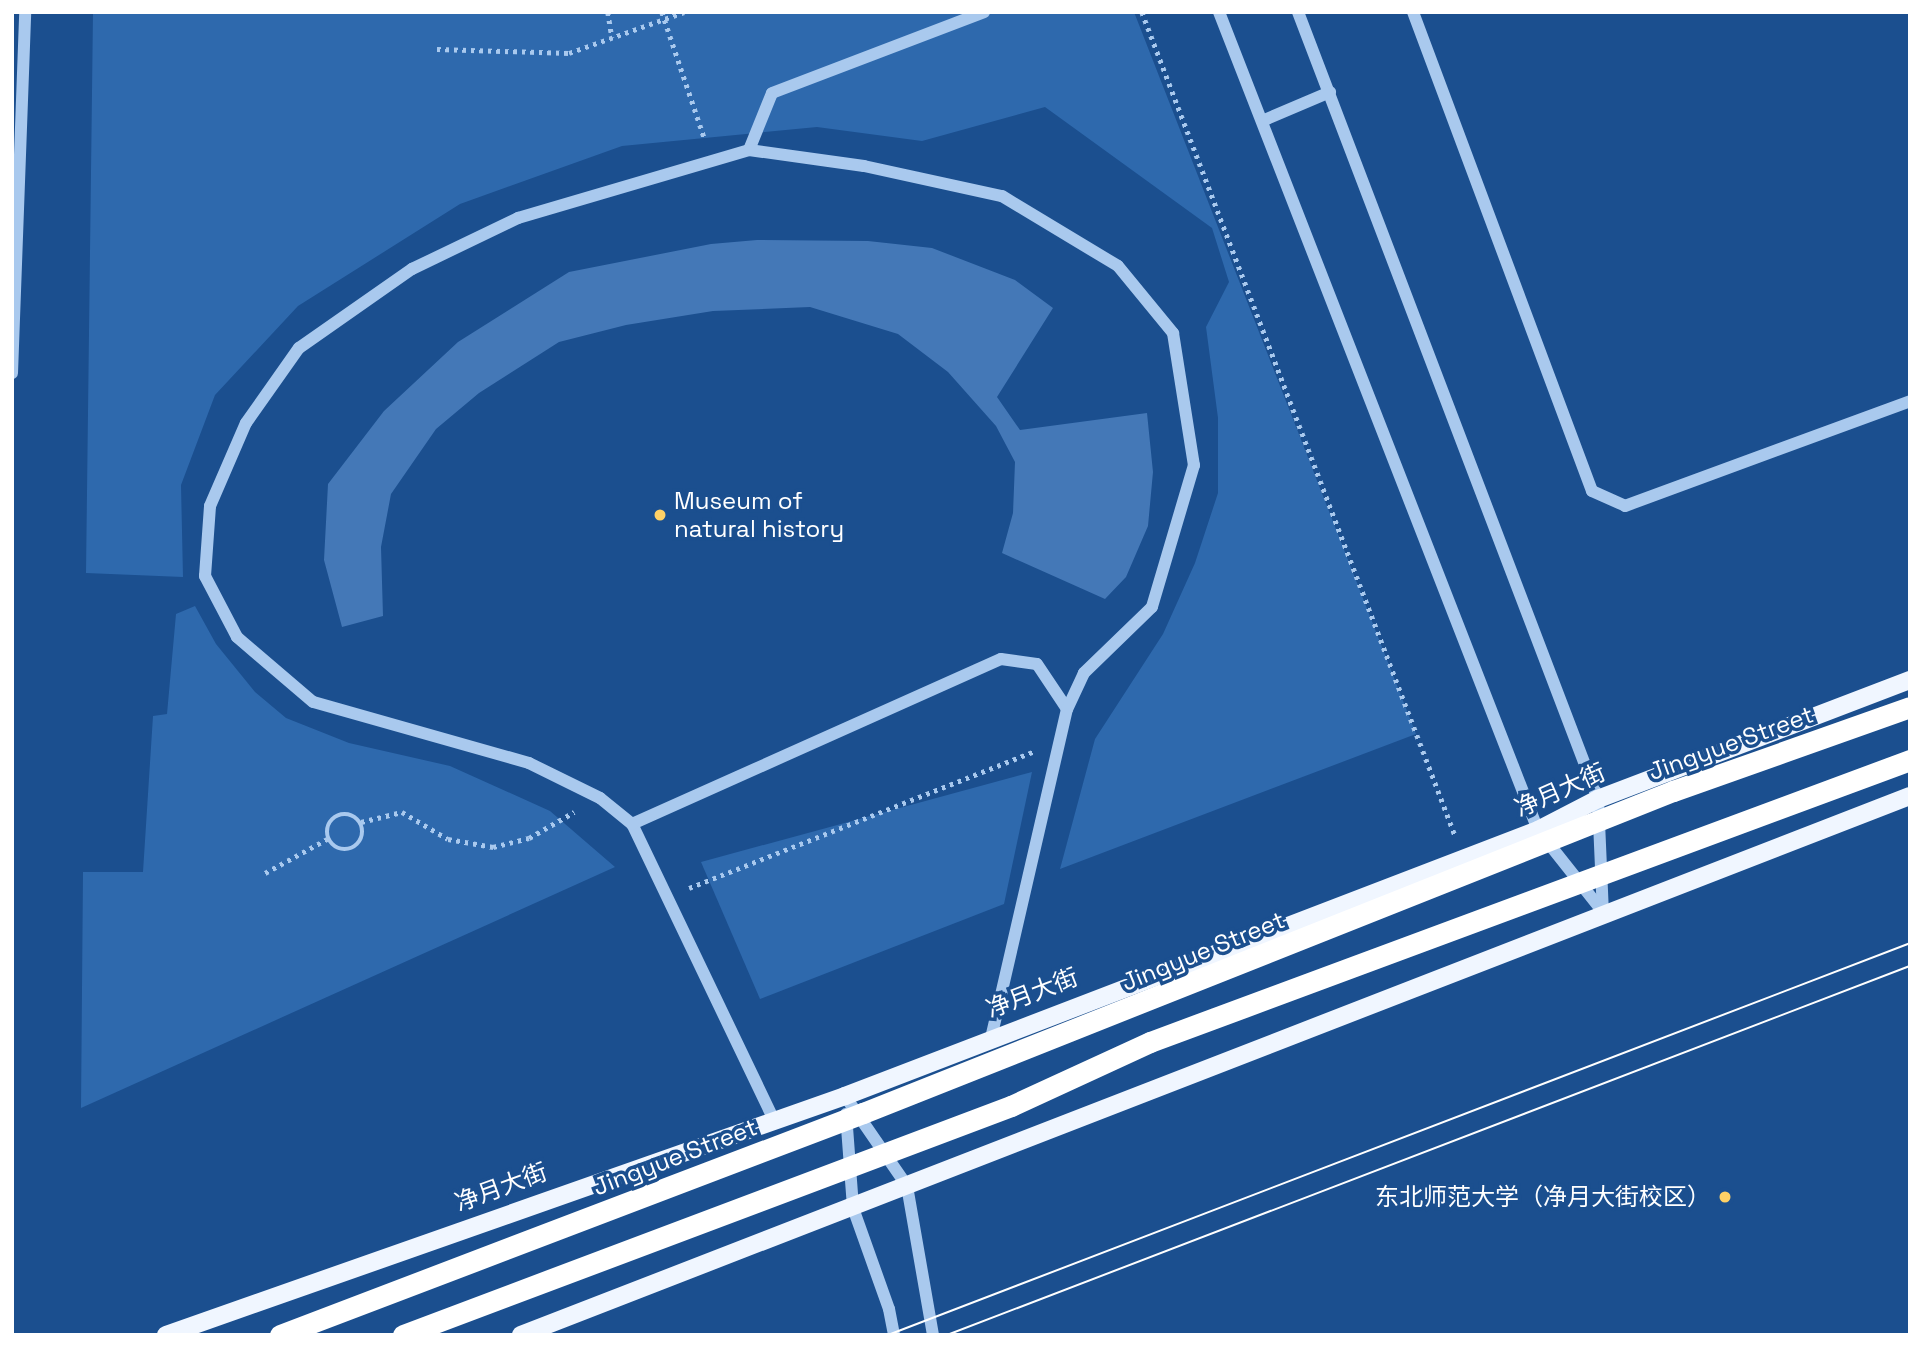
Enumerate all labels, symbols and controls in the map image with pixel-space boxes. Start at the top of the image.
place label: Museum of natural history [674,487,844,543]
marker: Museum of natural history [652,507,668,523]
street label: Jingyue Street [1645,700,1817,786]
street label: 净月大街 [1510,757,1610,823]
street label: Jingyue Street [1117,905,1289,997]
street label: 净月大街 [982,962,1082,1024]
street label: Jingyue Street [589,1112,761,1202]
street label: 净月大街 [451,1157,551,1217]
place label: 东北师范大学（净月大街校区） [1375,1183,1711,1211]
marker: 东北师范大学（净月大街校区） [1717,1189,1733,1205]

